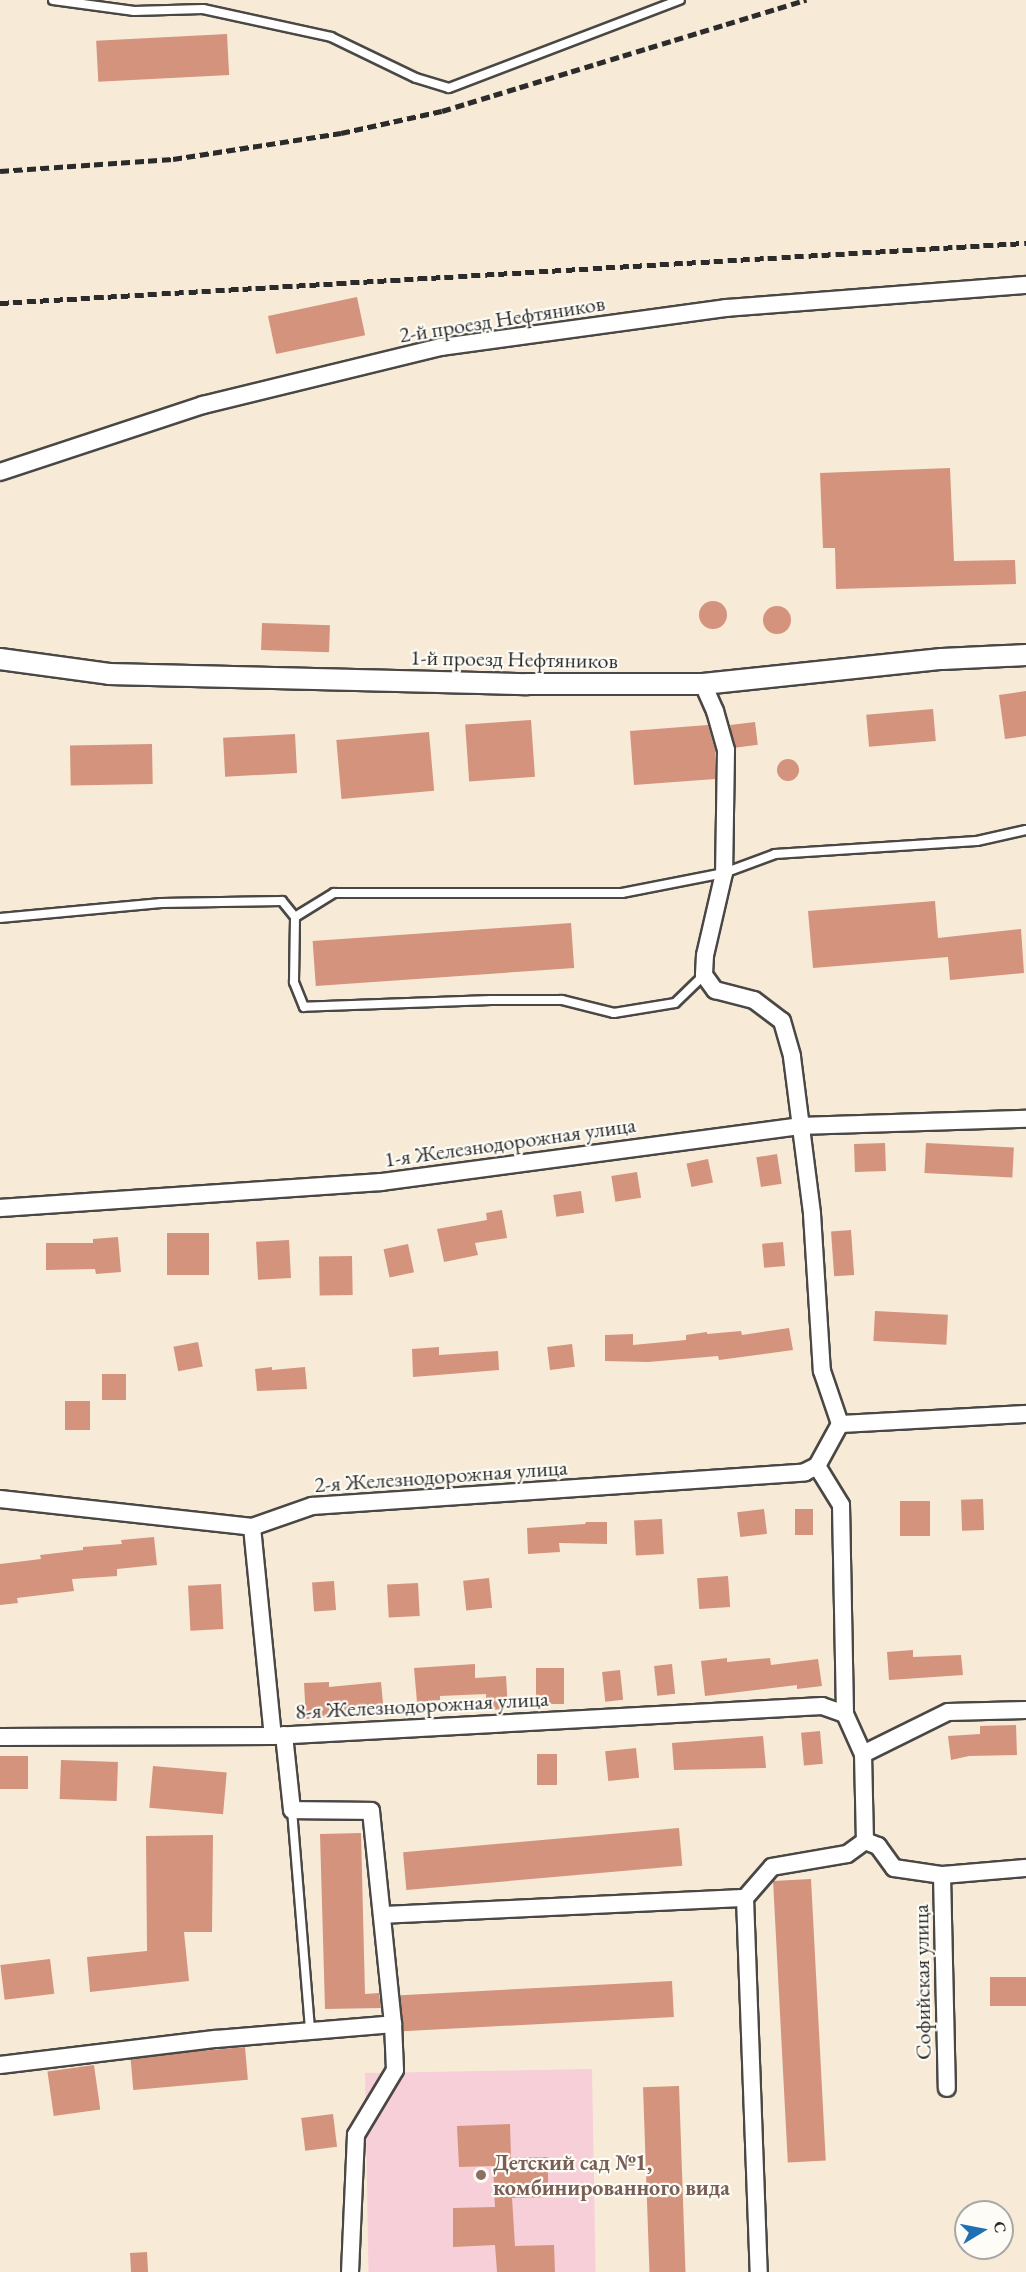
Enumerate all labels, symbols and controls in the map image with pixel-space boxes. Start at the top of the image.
street label: 2-й проезд Нефтяников [397,290,607,348]
street label: 1-й проезд Нефтяников [410,644,618,674]
street label: 1-я Железнодорожная улица [382,1111,638,1173]
street label: 2-я Железнодорожная улица [313,1454,569,1498]
street label: 8-я Железнодорожная улица [295,1685,549,1725]
street label: Софийская улица [907,1904,937,2060]
place label: Детский сад №1, комбинированного вида [493,2149,730,2200]
marker: Детский сад №1, комбинированного вида [474,2168,488,2182]
north arrow [954,2200,1014,2260]
text: С [989,2220,1012,2235]

